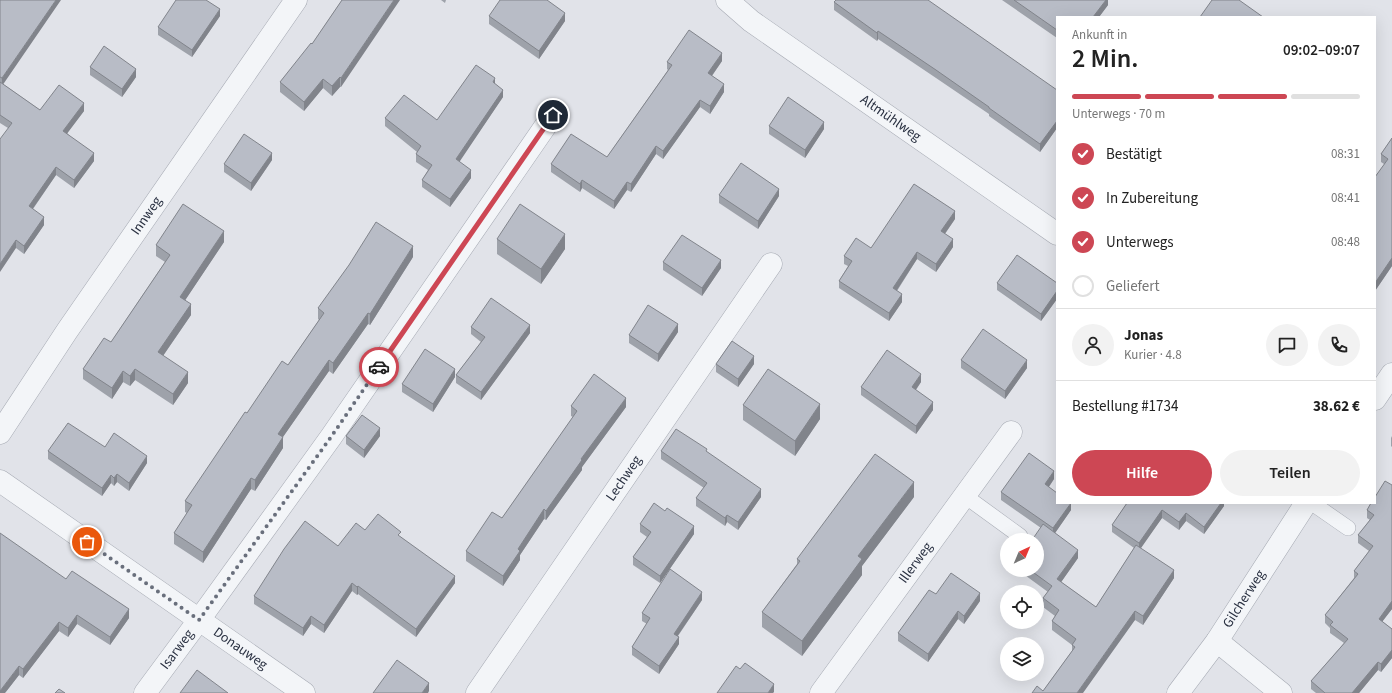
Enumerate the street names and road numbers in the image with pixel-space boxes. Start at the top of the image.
street label: Altmühlweg [856,90,925,146]
street label: Innweg [126,193,167,239]
street label: Lechweg [601,452,647,505]
street label: Illerweg [894,538,938,588]
street label: Gilcherweg [1218,566,1270,632]
street label: Donauweg [209,623,272,675]
street label: Isarweg [156,625,199,674]

